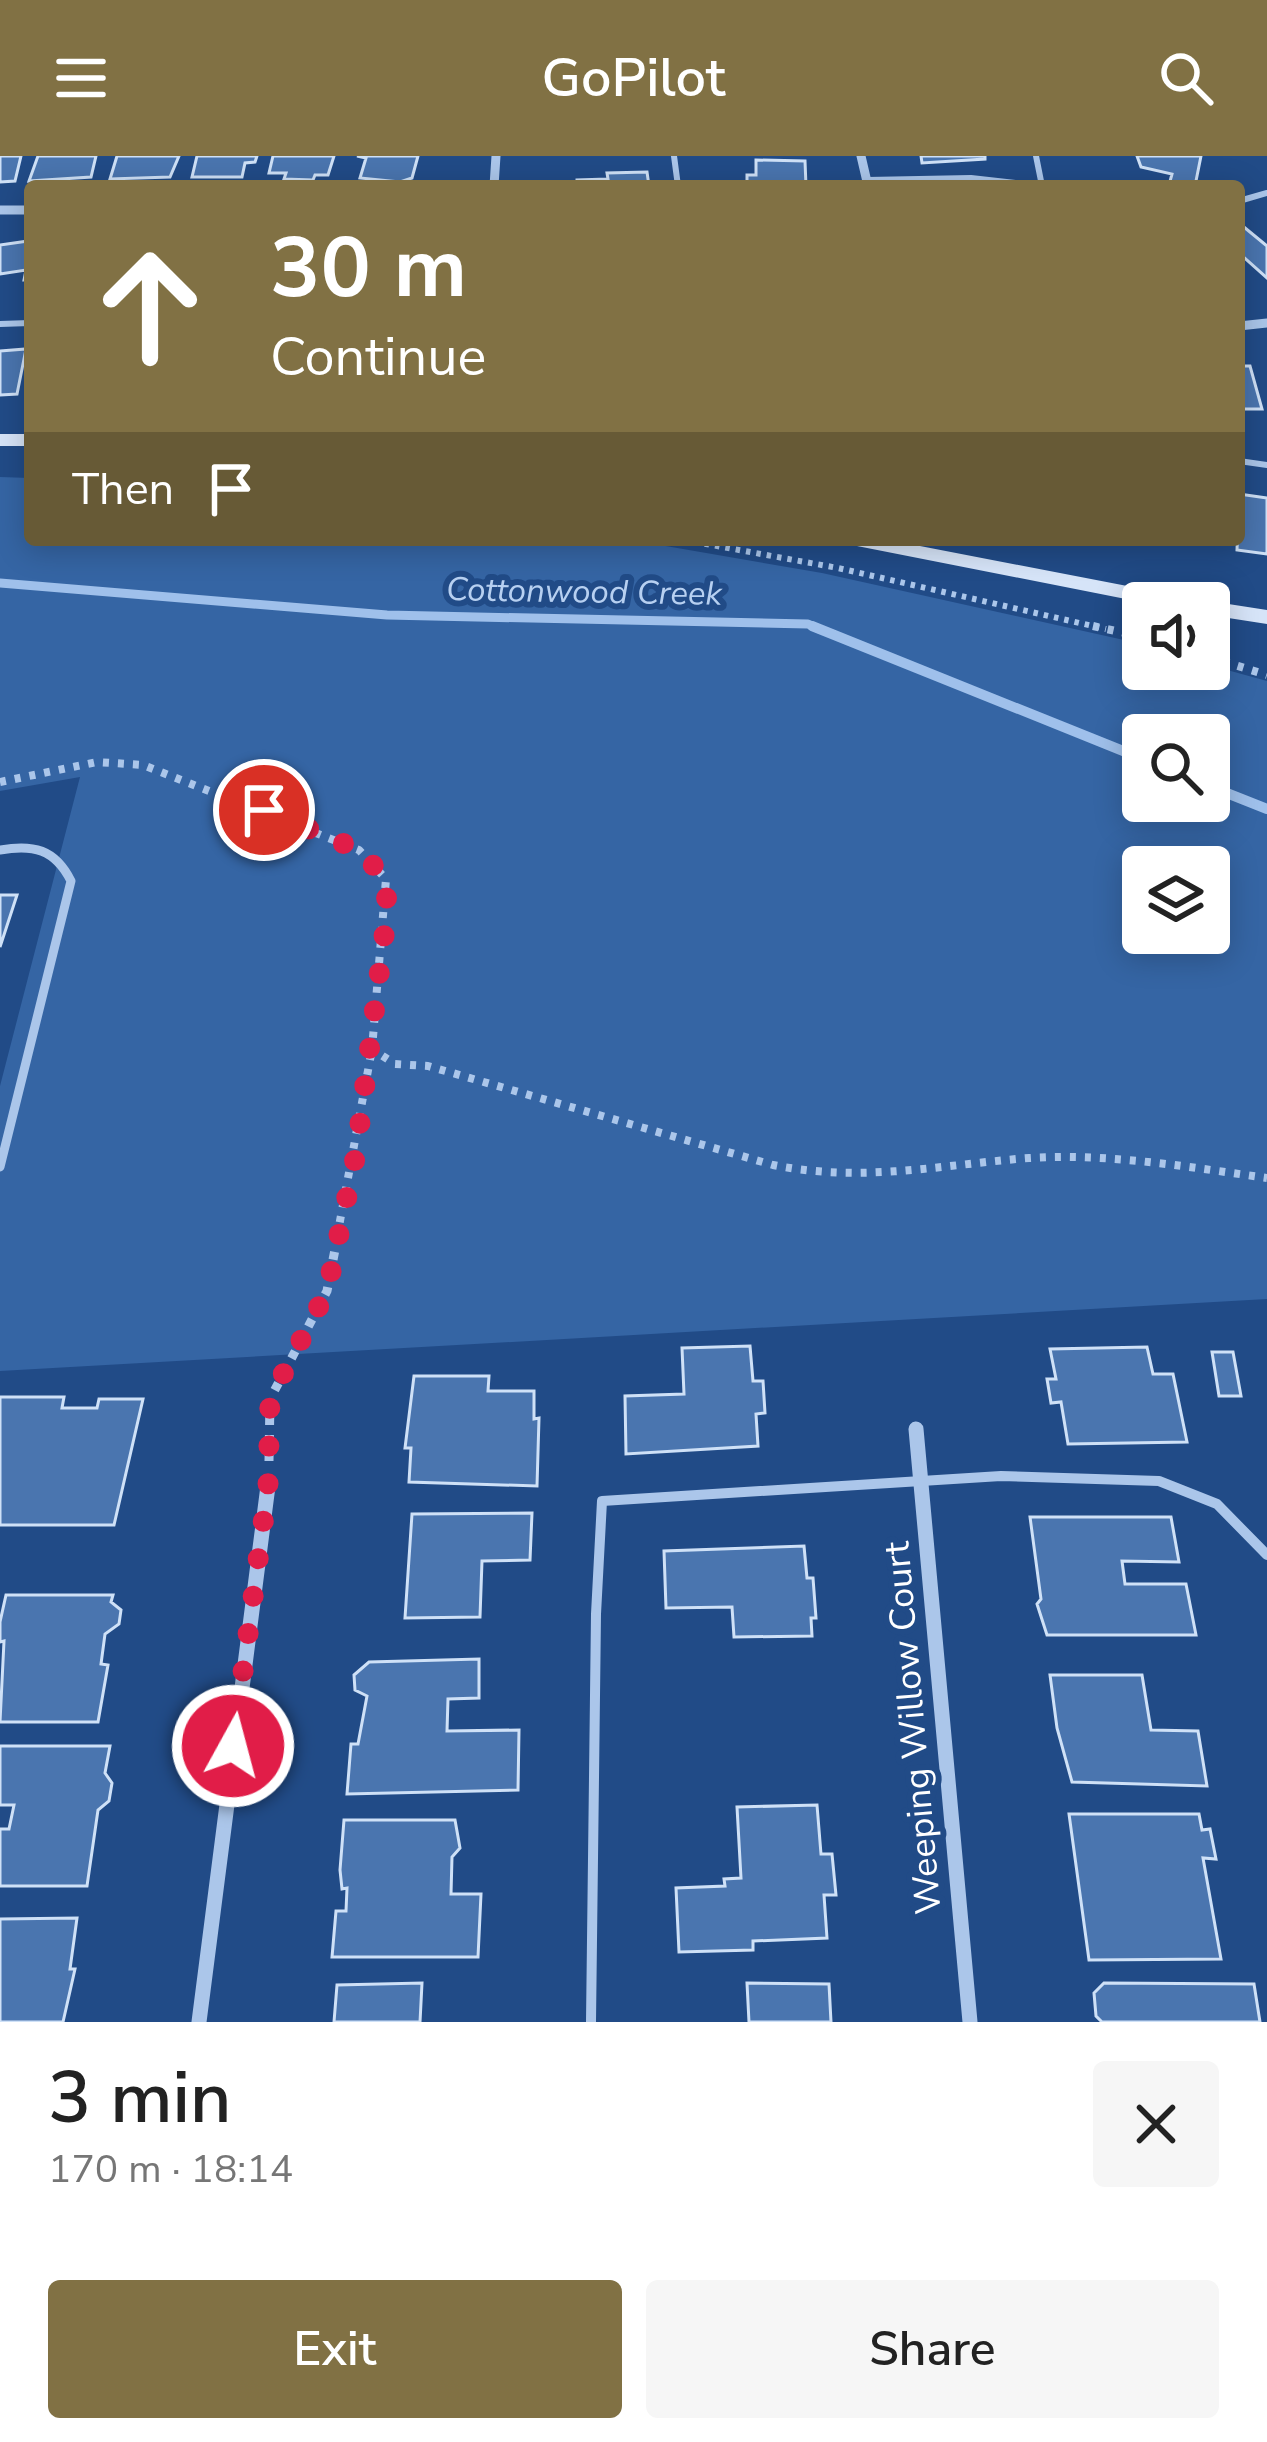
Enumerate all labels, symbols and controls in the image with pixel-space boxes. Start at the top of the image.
text: GoPilot [542,41,725,115]
icon: menu [48,45,114,111]
icon: search [1153,45,1219,111]
text: 30 m [270,211,467,326]
icon: ahead [72,228,228,384]
text: Continue [270,320,486,394]
icon: arrive [198,456,264,522]
text: Then [72,459,174,520]
water label: Cottonwood Creek [446,567,724,617]
map controls [1122,582,1230,954]
button: sound [1122,582,1230,690]
button: search [1122,714,1230,822]
pin [213,759,315,861]
icon: arrive [231,777,297,843]
button: layers [1122,846,1230,954]
street label: Weeping Willow Court [872,1539,954,1916]
position arrow [170,1683,296,1809]
text: 3 min [48,2049,231,2147]
button: close [1093,2061,1219,2187]
text: 170 m · 18:14 [48,2143,293,2196]
button: Exit [48,2280,622,2418]
button: Share [646,2280,1219,2418]

